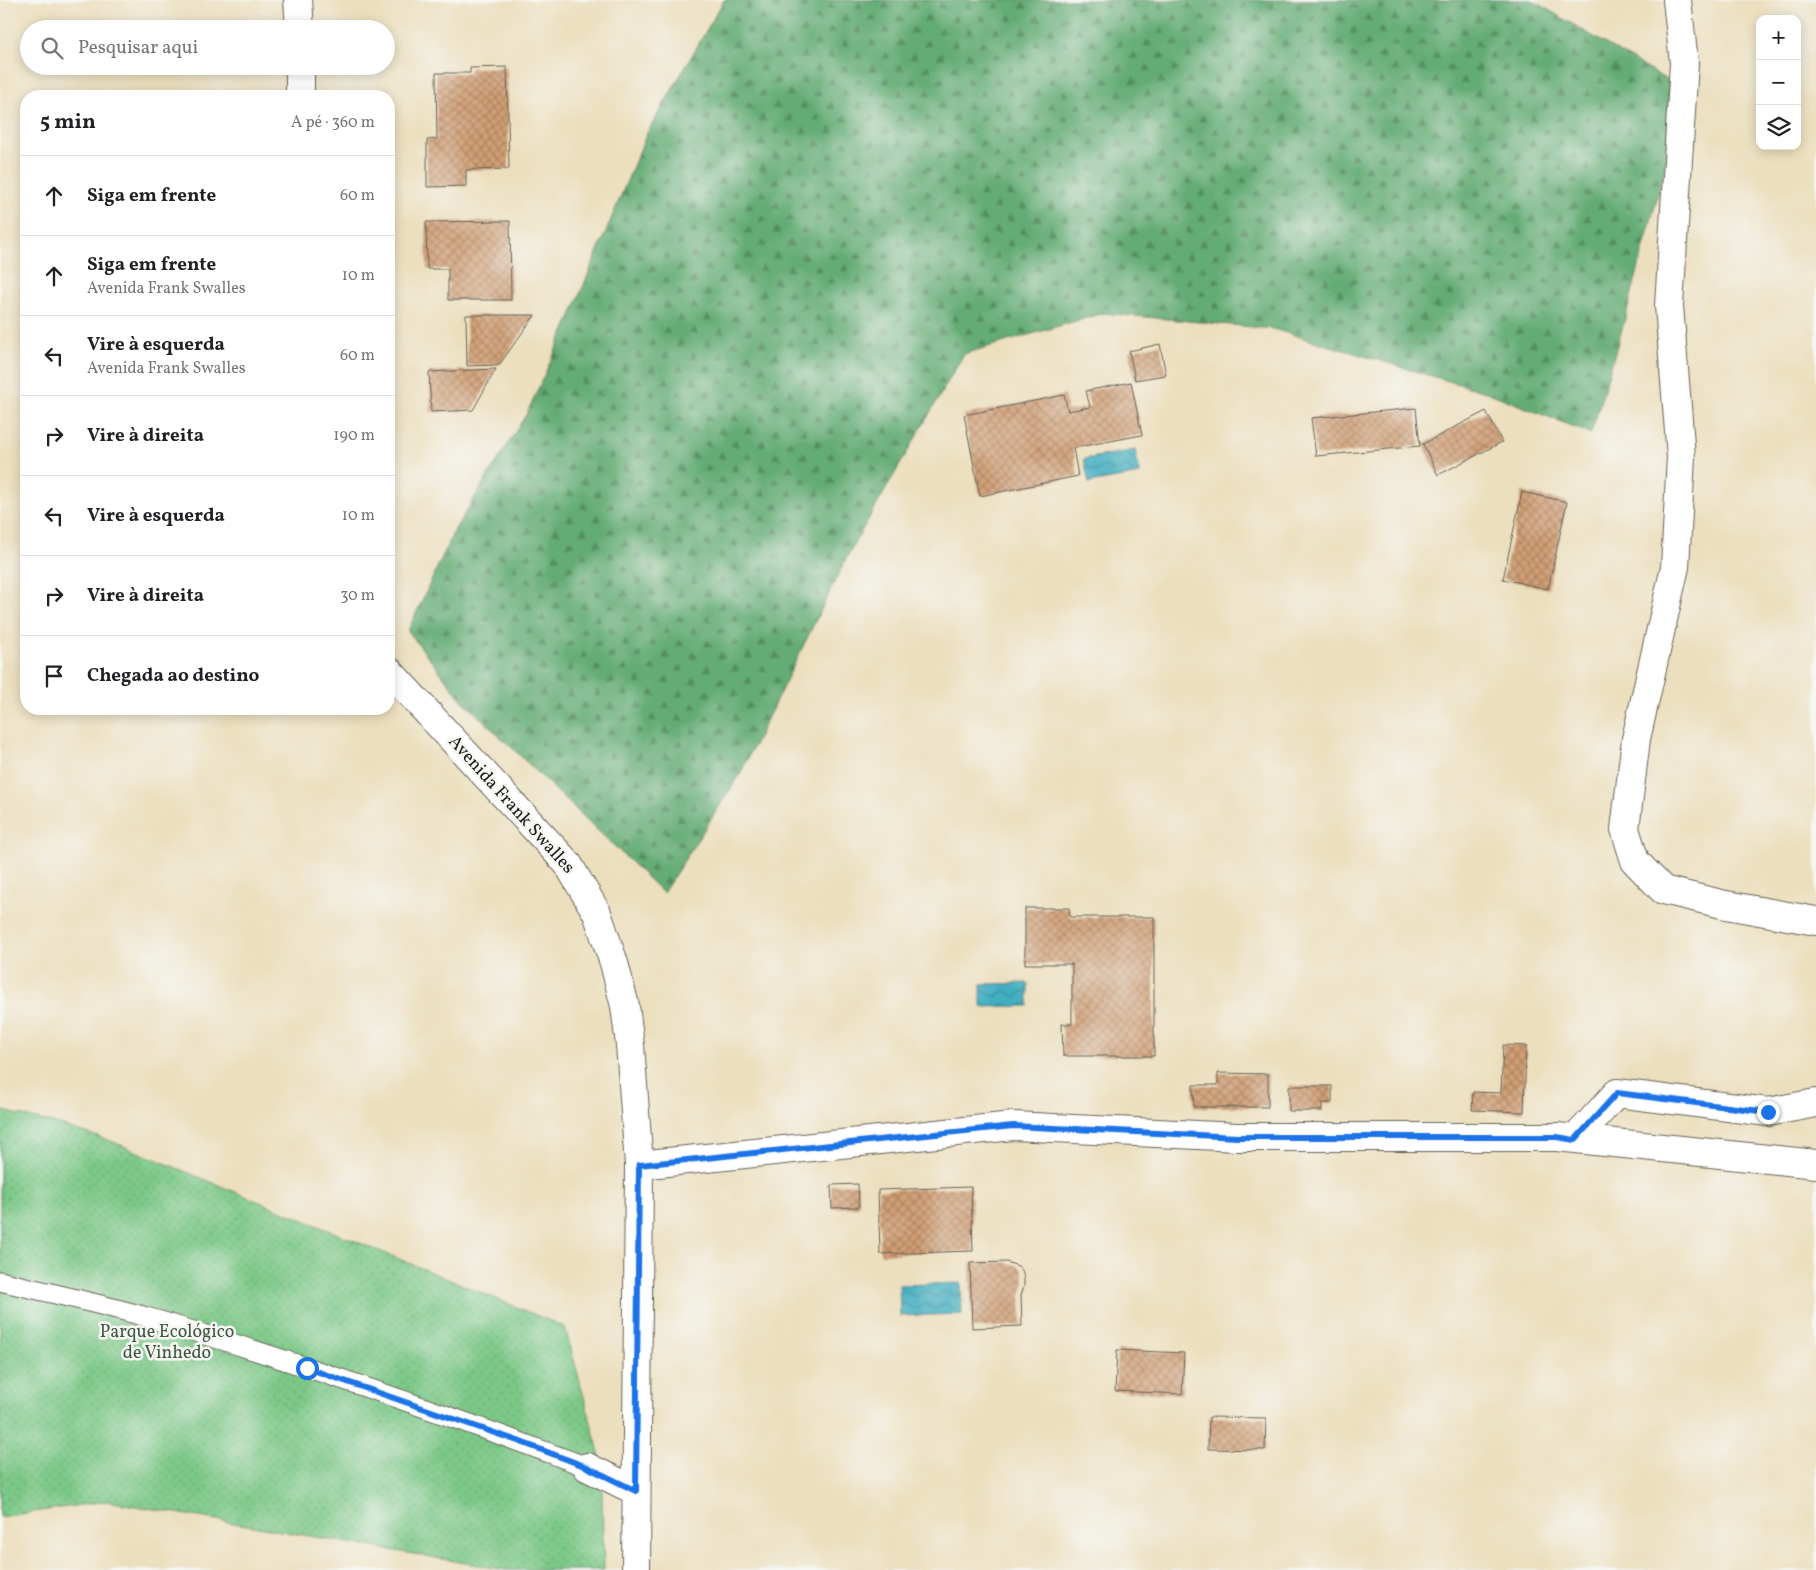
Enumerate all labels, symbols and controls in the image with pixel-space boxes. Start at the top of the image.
map controls [1756,15,1801,150]
button: + [1756,15,1801,60]
search box [20,20,395,75]
icon: search [38,34,66,62]
text: Pesquisar aqui [78,35,198,61]
button: − [1756,60,1801,105]
button: layers [1756,105,1801,150]
text: 5 min [40,108,96,137]
text: A pé · 360 m [291,112,375,134]
icon: ahead [40,182,68,210]
text: Siga em frente [87,183,216,209]
text: 60 m [340,185,375,207]
text: Siga em frente [87,252,216,278]
icon: ahead [40,262,68,290]
text: 10 m [342,265,375,287]
text: Avenida Frank Swalles [87,278,246,300]
text: Vire à esquerda [87,332,225,358]
icon: left [40,342,68,370]
text: 60 m [340,345,375,367]
text: Avenida Frank Swalles [87,358,246,380]
icon: right [40,422,68,450]
text: Vire à direita [87,423,204,449]
text: 190 m [333,425,375,447]
icon: left [40,502,68,530]
text: Vire à esquerda [87,503,225,529]
text: 10 m [342,505,375,527]
icon: right [40,582,68,610]
text: Vire à direita [87,583,204,609]
text: 30 m [340,585,375,607]
icon: arrive [40,662,68,690]
text: Chegada ao destino [87,663,259,689]
street label: Avenida Frank Swalles [442,730,580,880]
route end [1757,1101,1780,1124]
park label: Parque Ecológico de Vinhedo [100,1320,234,1366]
route start [296,1357,319,1380]

